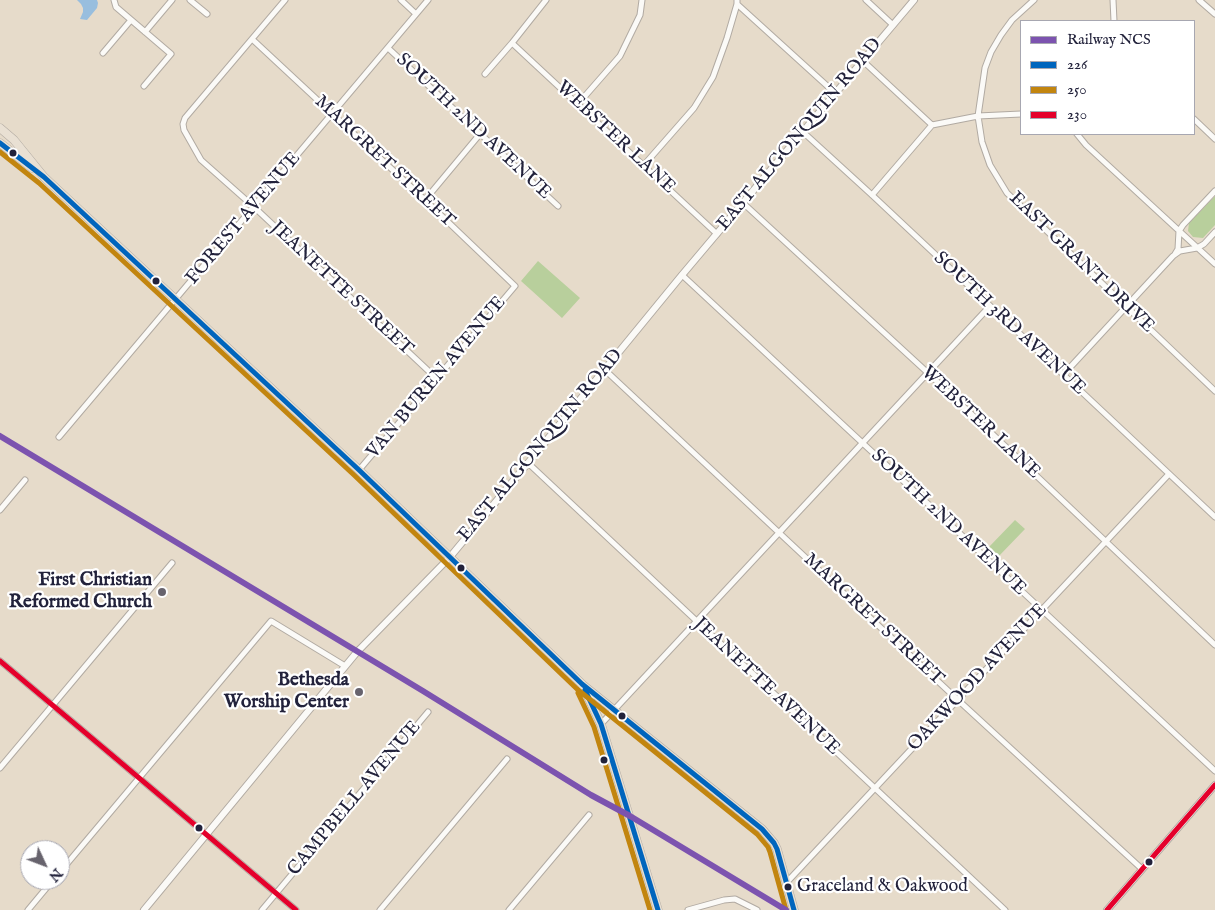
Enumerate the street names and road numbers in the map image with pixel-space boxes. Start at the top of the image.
street label: EAST ALGONQUIN ROAD [713,34,887,236]
street label: SOUTH 2ND AVENUE [391,49,555,205]
street label: WEBSTER LANE [551,77,679,199]
street label: MARGRET STREET [309,91,459,233]
street label: FOREST AVENUE [182,148,306,290]
street label: EAST GRANT DRIVE [1004,188,1158,338]
street label: JEANETTE STREET [265,217,417,361]
street label: SOUTH 3RD AVENUE [928,247,1090,401]
street label: VAN BUREN AVENUE [362,292,512,464]
street label: EAST ALGONQUIN ROAD [454,345,628,547]
street label: WEBSTER LANE [916,362,1044,484]
street label: SOUTH 2ND AVENUE [866,445,1030,601]
street label: MARGRET STREET [798,549,948,691]
street label: OAKWOOD AVENUE [904,599,1052,757]
street label: JEANETTE AVENUE [688,613,844,761]
street label: CAMPBELL AVENUE [283,717,427,881]

